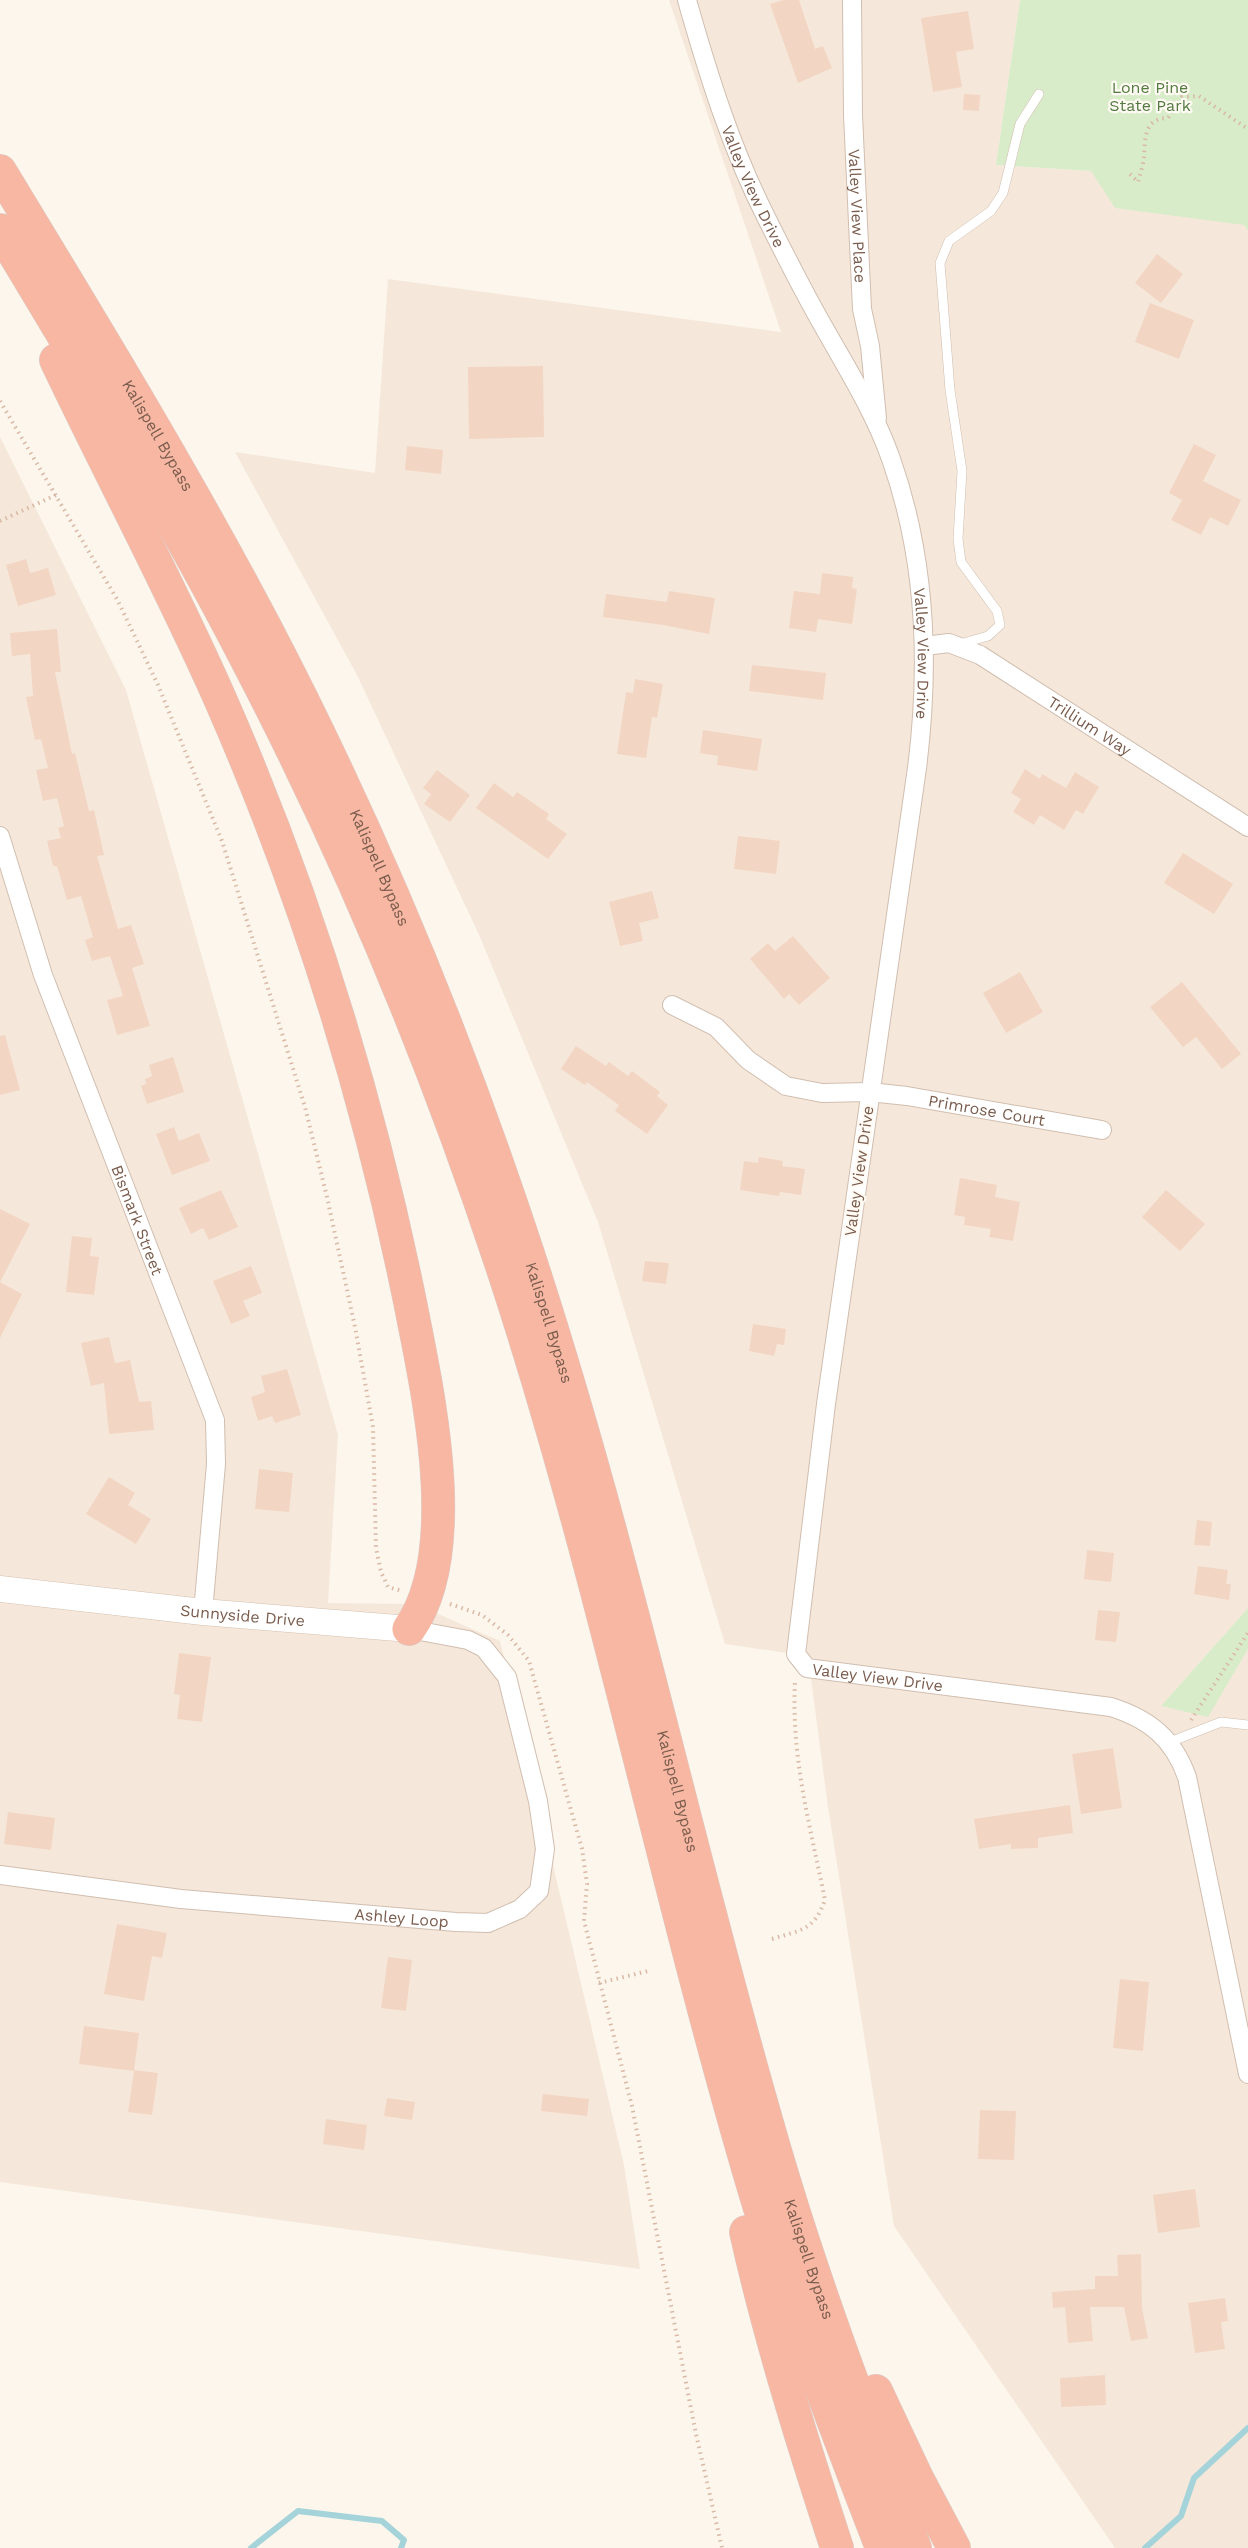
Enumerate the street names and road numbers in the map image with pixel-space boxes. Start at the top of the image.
street label: Valley View Drive [718,123,789,251]
street label: Valley View Place [845,148,870,283]
street label: Kalispell Bypass [118,376,198,494]
street label: Valley View Drive [910,587,933,720]
street label: Trillium Way [1045,692,1136,760]
street label: Kalispell Bypass [346,806,414,929]
street label: Primrose Court [927,1090,1047,1129]
street label: Valley View Drive [840,1104,878,1238]
street label: Bismark Street [108,1162,168,1278]
street label: Kalispell Bypass [522,1260,577,1385]
street label: Sunnyside Drive [179,1600,306,1630]
street label: Valley View Drive [811,1659,944,1695]
street label: Kalispell Bypass [653,1728,703,1854]
street label: Ashley Loop [354,1904,450,1931]
street label: Kalispell Bypass [781,2196,838,2322]

